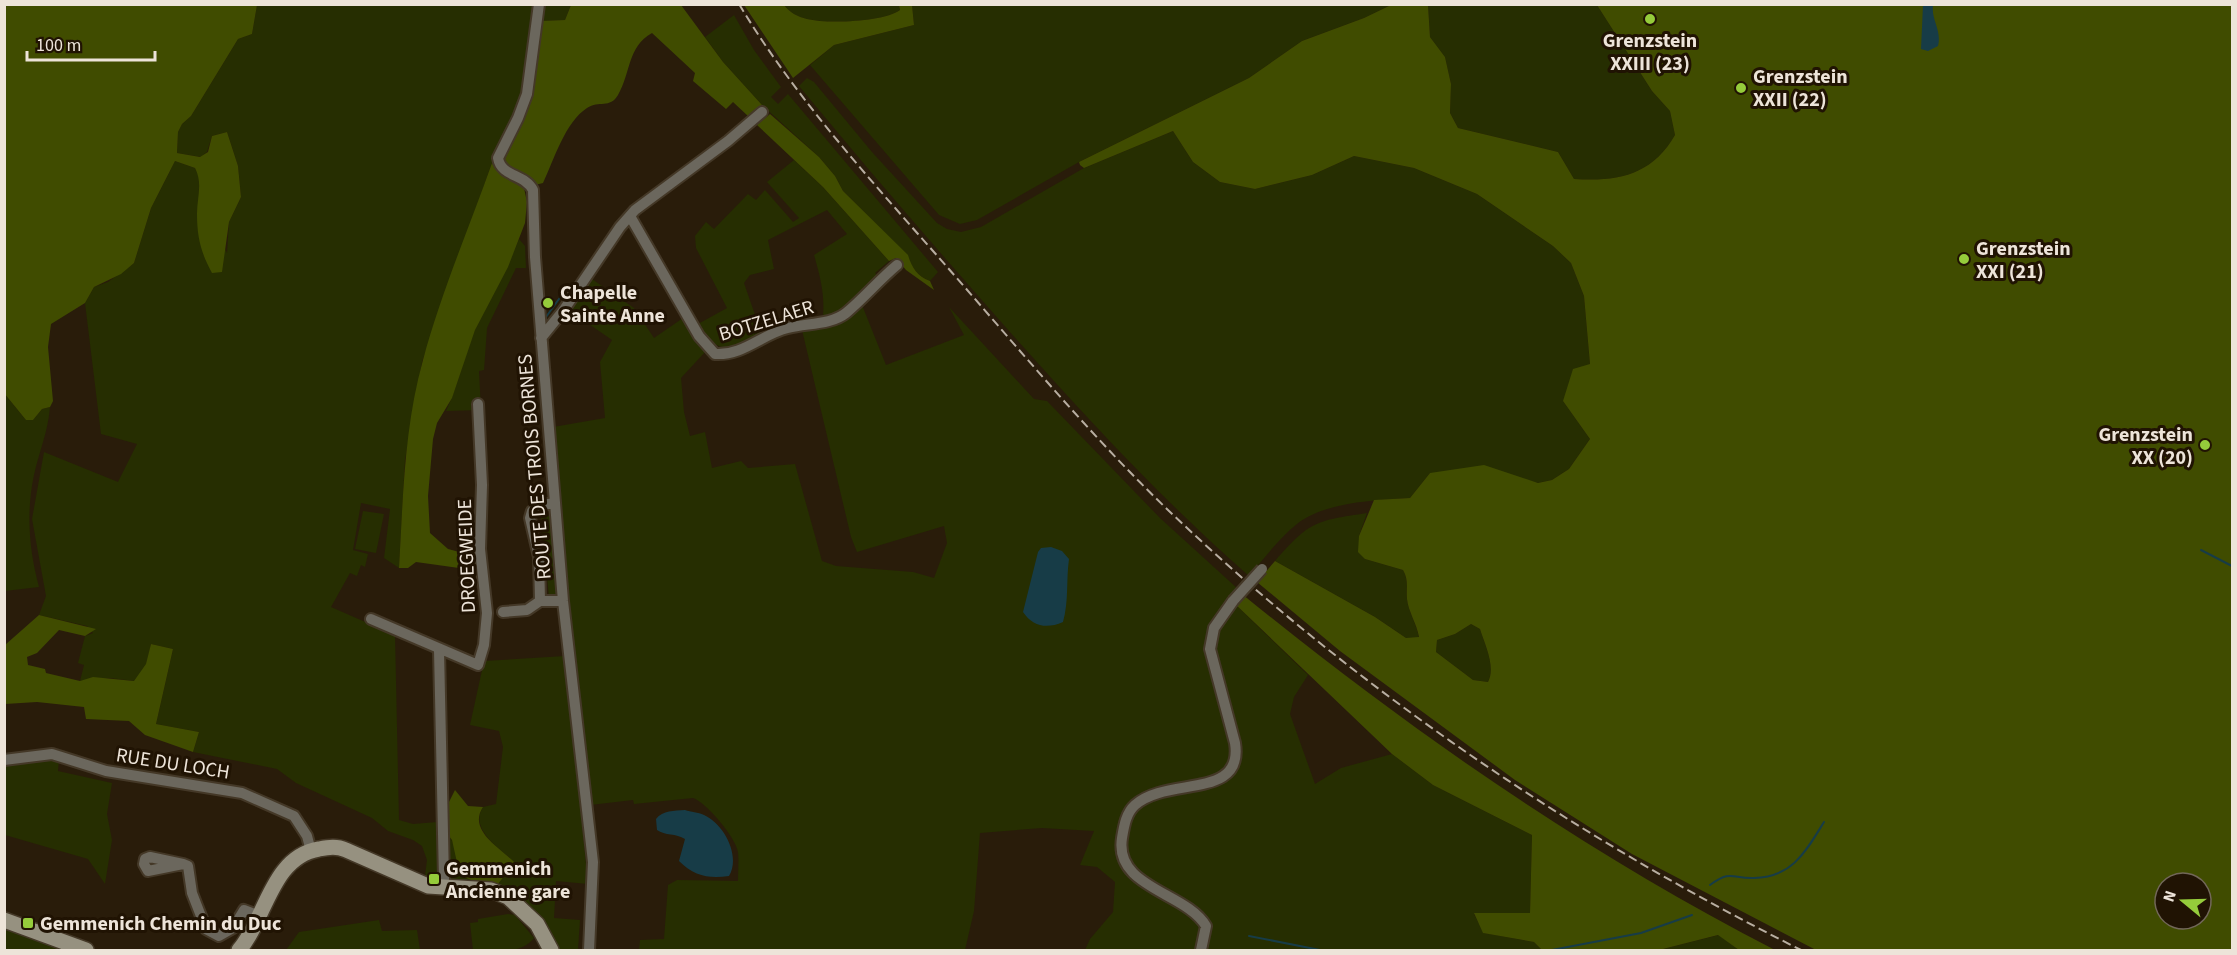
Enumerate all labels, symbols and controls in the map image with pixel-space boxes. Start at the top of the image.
marker: Grenzstein XXIII (23) [1643,12,1657,26]
scale bar [27,24,154,62]
place label: Grenzstein XXIII (23) [1603,27,1697,78]
text: 100 m [36,33,81,58]
place label: Grenzstein XXII (22) [1753,63,1848,114]
marker: Grenzstein XXII (22) [1734,81,1748,95]
place label: Grenzstein XXI (21) [1976,235,2071,286]
marker: Grenzstein XXI (21) [1957,252,1971,266]
place label: Chapelle Sainte Anne [560,279,665,330]
street label: BOTZELAER [715,293,817,349]
marker: Chapelle Sainte Anne [541,296,555,310]
street label: ROUTE DES TROIS BORNES [511,353,559,581]
place label: Grenzstein XX (20) [2098,421,2193,472]
marker: Grenzstein XX (20) [2198,438,2212,452]
street label: DROEGWEIDE [451,498,483,613]
street label: RUE DU LOCH [114,741,232,787]
place label: Gemmenich Ancienne gare [445,855,570,906]
north arrow [2153,871,2213,931]
marker: Gemmenich Ancienne gare [427,872,441,886]
text: N [2158,888,2182,905]
place label: Gemmenich Chemin du Duc [40,910,281,938]
marker: Gemmenich Chemin du Duc [21,916,35,930]

